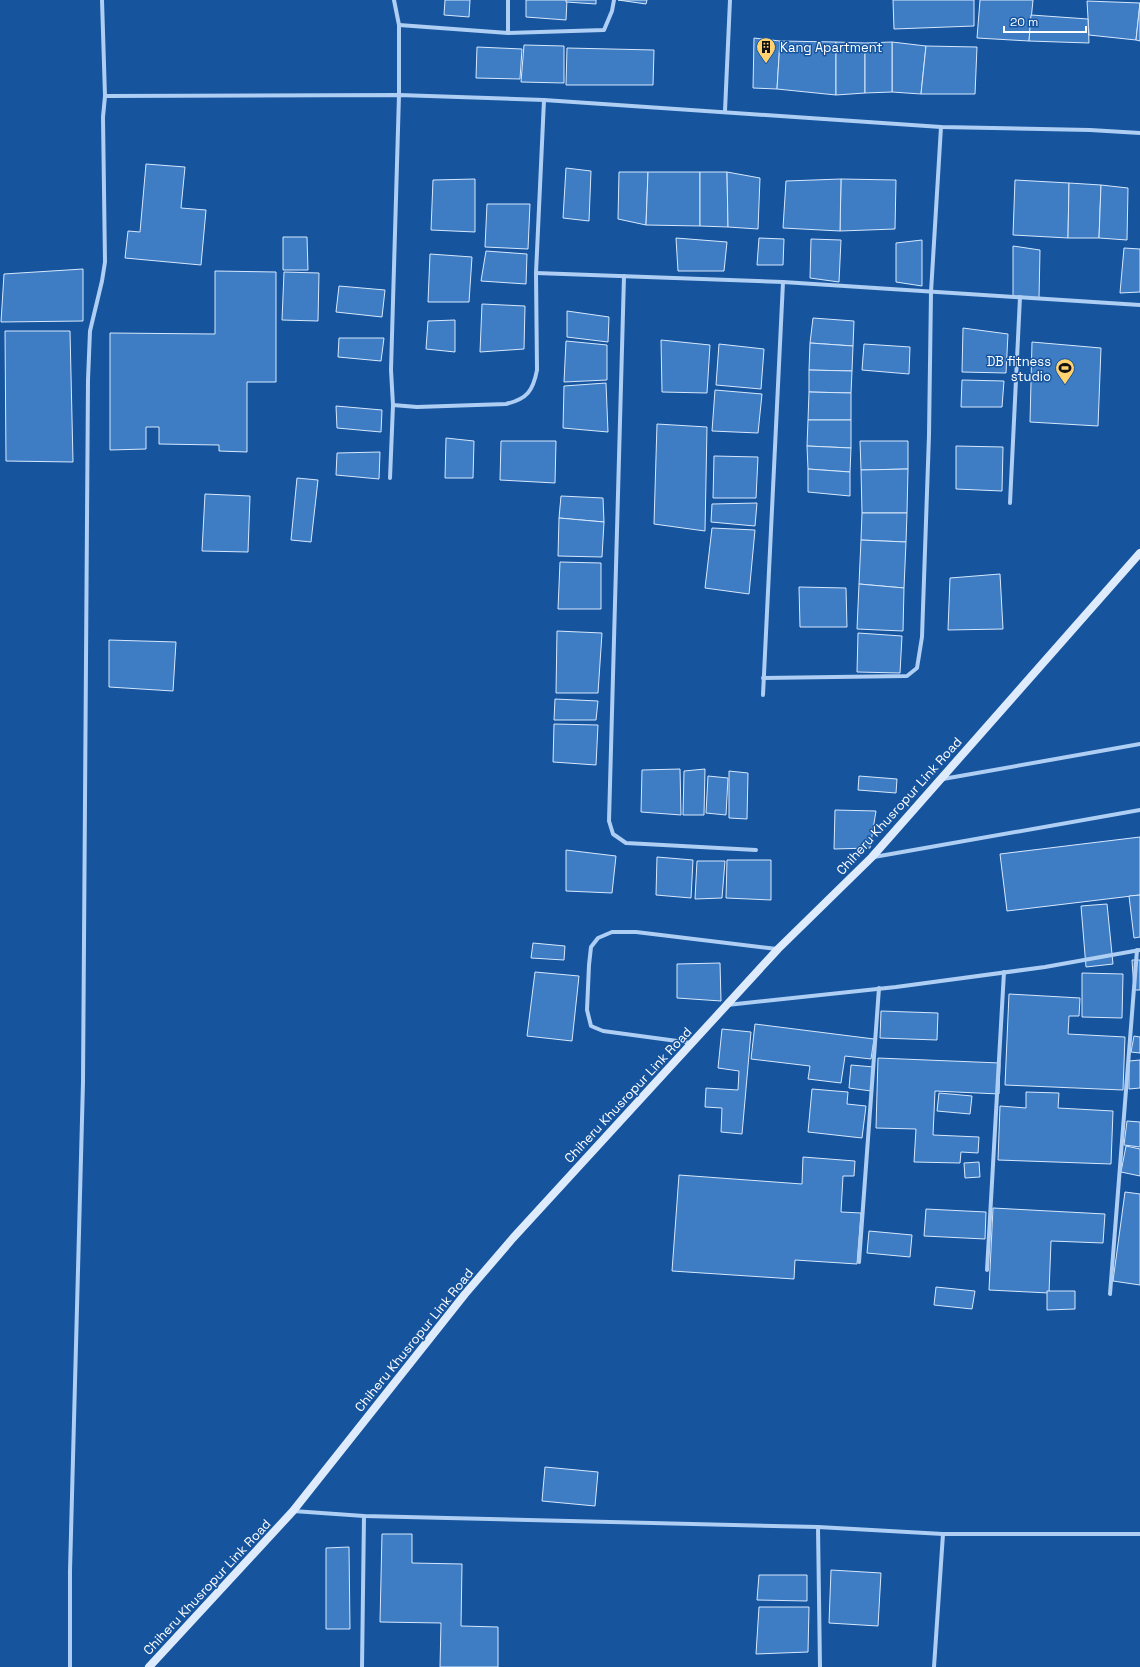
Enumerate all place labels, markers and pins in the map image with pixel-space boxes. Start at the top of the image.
building icon: Kang Apartment [755,36,777,64]
place label: Kang Apartment [780,39,882,56]
place label: DB fitness studio [987,353,1051,385]
sports icon: DB fitness studio [1054,357,1076,385]

